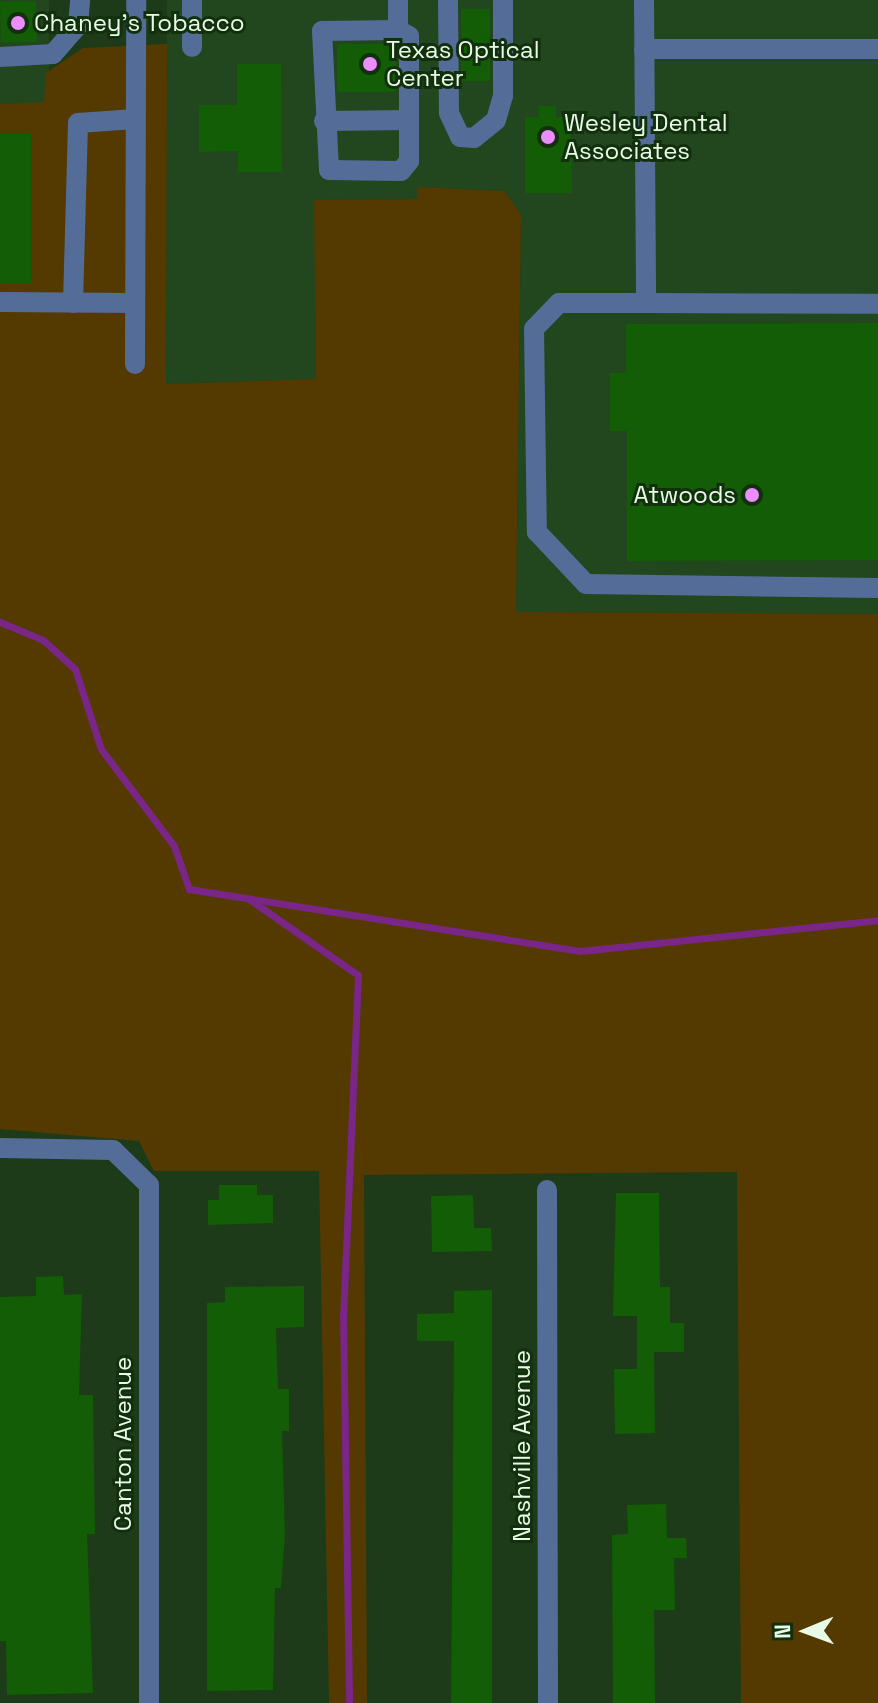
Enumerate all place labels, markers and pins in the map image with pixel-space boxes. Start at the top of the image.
place label: Chaney's Tobacco [34,9,245,37]
marker: Chaney's Tobacco [9,14,27,32]
place label: Texas Optical Center [386,36,540,92]
marker: Texas Optical Center [361,55,379,73]
place label: Wesley Dental Associates [564,109,728,165]
marker: Wesley Dental Associates [539,128,557,146]
place label: Atwoods [634,481,736,509]
marker: Atwoods [743,486,761,504]

